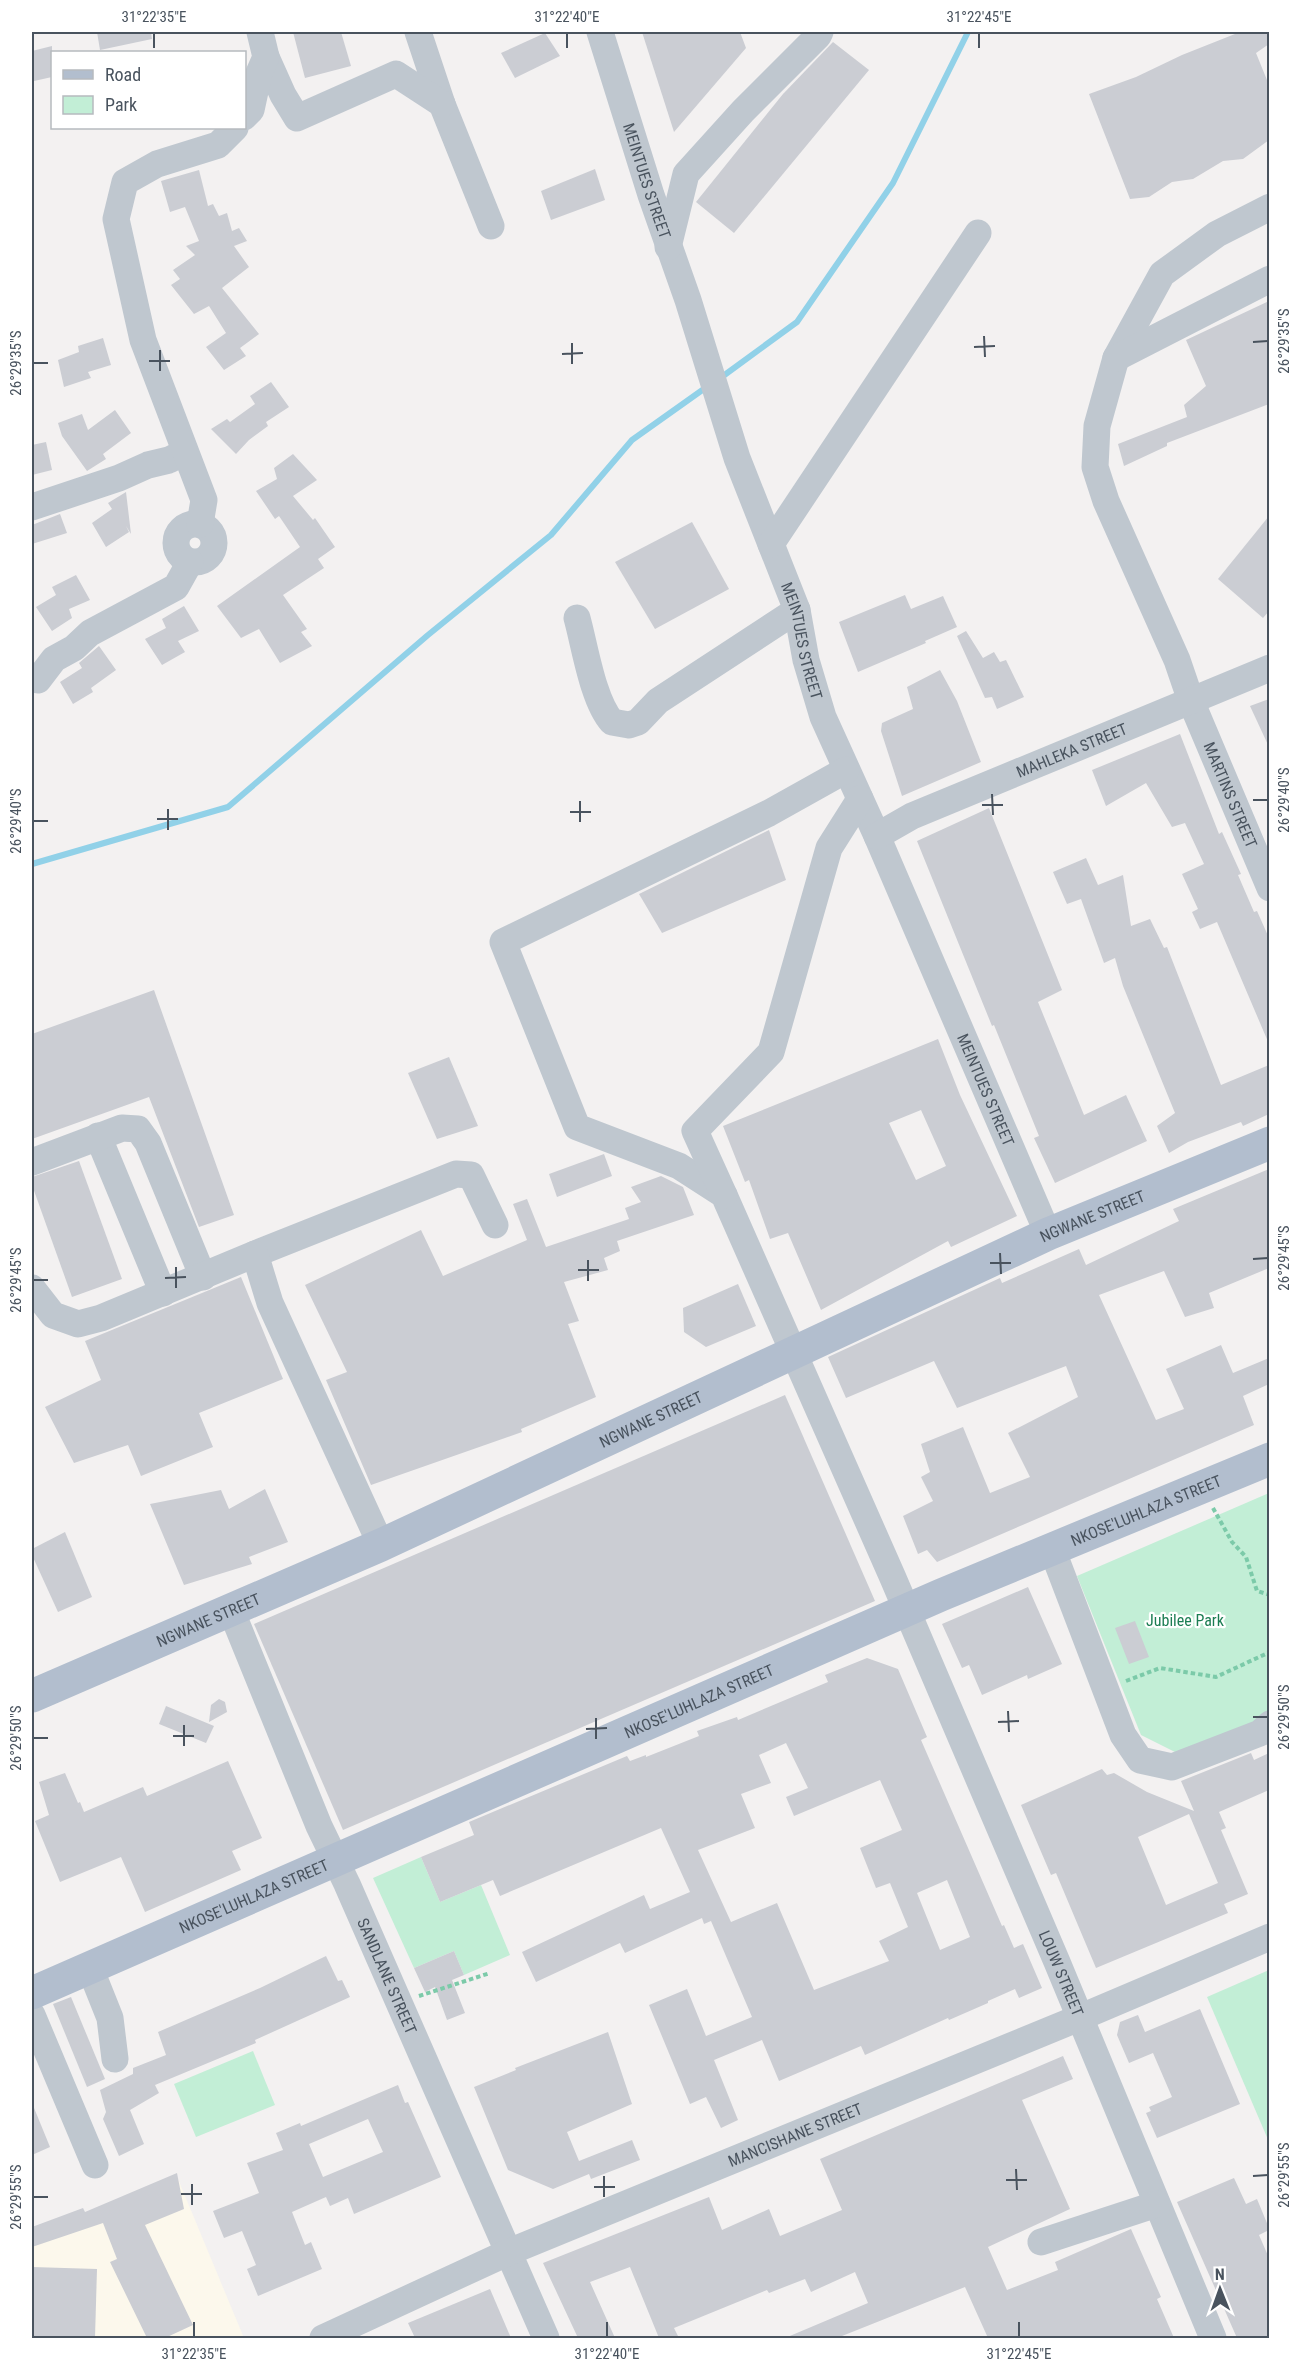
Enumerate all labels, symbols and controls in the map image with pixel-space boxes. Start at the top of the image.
text: 31°22'35"E [122,8,186,26]
text: 31°22'40"E [535,8,599,26]
text: 31°22'45"E [947,8,1011,26]
legend [51,51,246,129]
text: Road [105,64,141,85]
text: Park [105,94,137,115]
street label: MEINTUES STREET [620,121,675,241]
text: 26°29'35"S [1275,308,1293,374]
text: 26°29'35"S [7,330,25,396]
street label: MEINTUES STREET [777,579,827,702]
street label: MAHLEKA STREET [1013,719,1130,781]
street label: MARTINS STREET [1200,739,1261,851]
text: 26°29'40"S [1275,767,1293,833]
text: 26°29'40"S [7,788,25,854]
street label: MEINTUES STREET [953,1031,1018,1149]
street label: NGWANE STREET [1037,1186,1147,1246]
text: 26°29'45"S [1275,1225,1293,1291]
text: 26°29'45"S [7,1247,25,1313]
street label: NGWANE STREET [596,1387,705,1451]
street label: NKOSE'LUHLAZA STREET [1068,1471,1224,1550]
street label: NGWANE STREET [153,1589,263,1651]
park label: Jubilee Park [1146,1611,1225,1630]
street label: NKOSE'LUHLAZA STREET [621,1660,776,1742]
text: 26°29'50"S [1275,1684,1293,1750]
text: 26°29'50"S [7,1705,25,1771]
street label: NKOSE'LUHLAZA STREET [176,1855,331,1937]
street label: SANDLANE STREET [354,1915,421,2037]
street label: LOUW STREET [1035,1927,1088,2019]
street label: MANCISHANE STREET [725,2099,865,2171]
text: 26°29'55"S [1275,2142,1293,2208]
text: 26°29'55"S [7,2164,25,2230]
north arrow [1190,2259,1250,2319]
text: N [1215,2265,1225,2284]
text: 31°22'35"E [162,2345,226,2363]
text: 31°22'40"E [575,2345,639,2363]
text: 31°22'45"E [987,2345,1051,2363]

